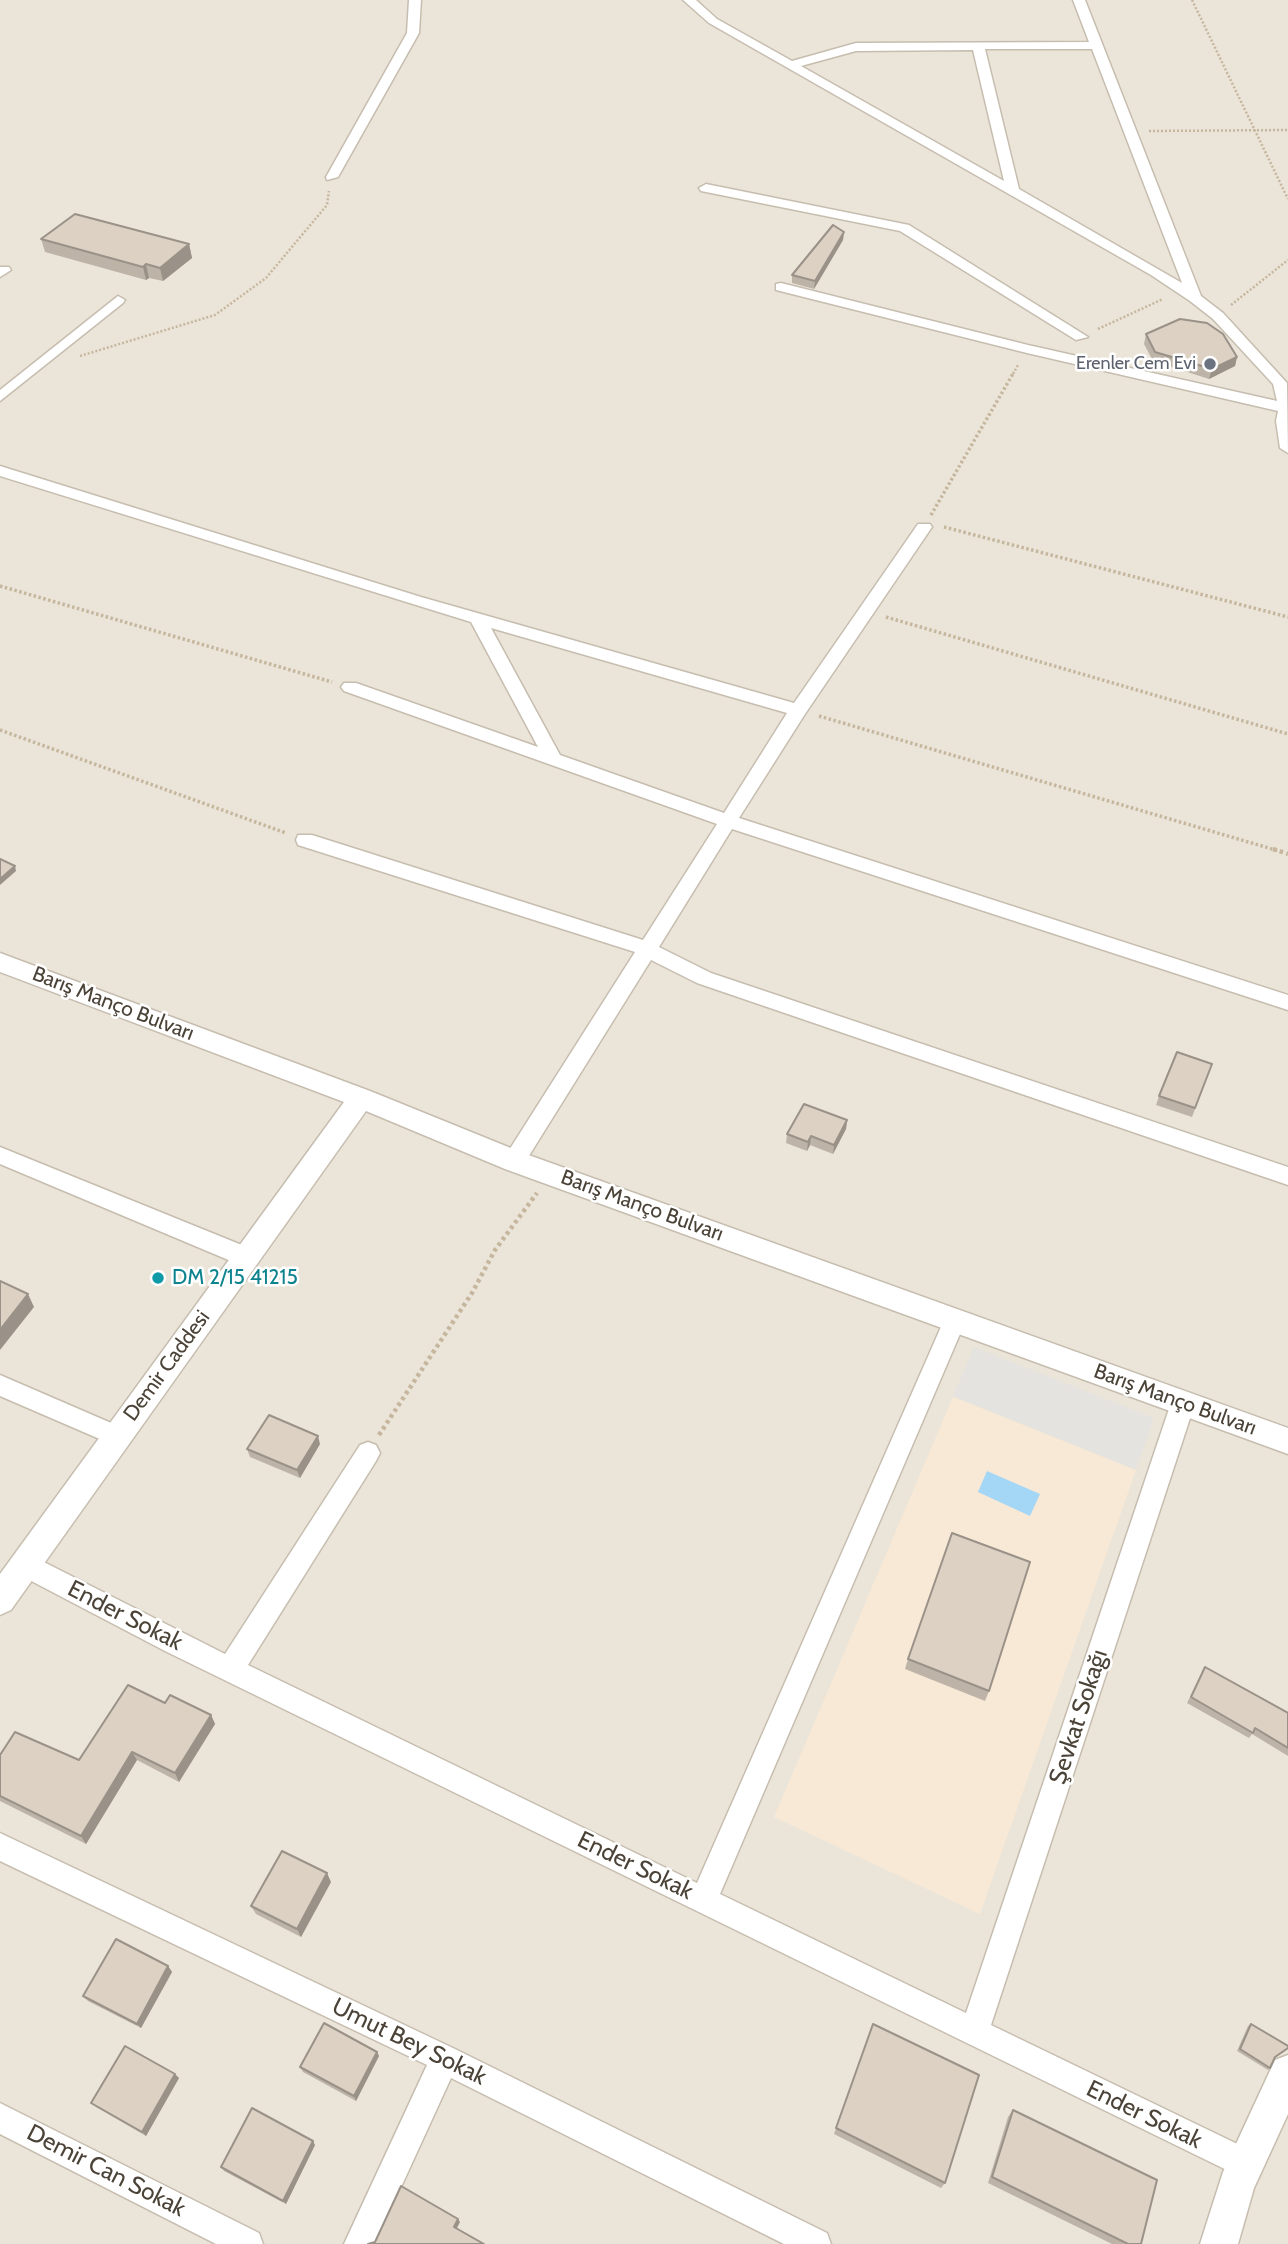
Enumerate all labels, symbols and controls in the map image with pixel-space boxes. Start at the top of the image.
place label: Erenler Cem Evi [1076,353,1196,375]
marker: Erenler Cem Evi [1202,356,1218,372]
street label: Barış Manço Bulvarı [29,962,197,1046]
street label: Barış Manço Bulvarı [557,1165,727,1247]
place label: DM 2/15 41215 [172,1265,298,1291]
marker: DM 2/15 41215 [150,1270,166,1286]
street label: Demir Caddesi [118,1306,216,1426]
street label: Barış Manço Bulvarı [1090,1359,1260,1441]
street label: Ender Sokak [63,1575,187,1657]
street label: Şevkat Sokağı [1044,1646,1114,1788]
street label: Ender Sokak [572,1826,698,1906]
street label: Umut Bey Sokak [327,1992,491,2092]
street label: Ender Sokak [1081,2075,1207,2155]
street label: Demir Can Sokak [22,2119,190,2223]

